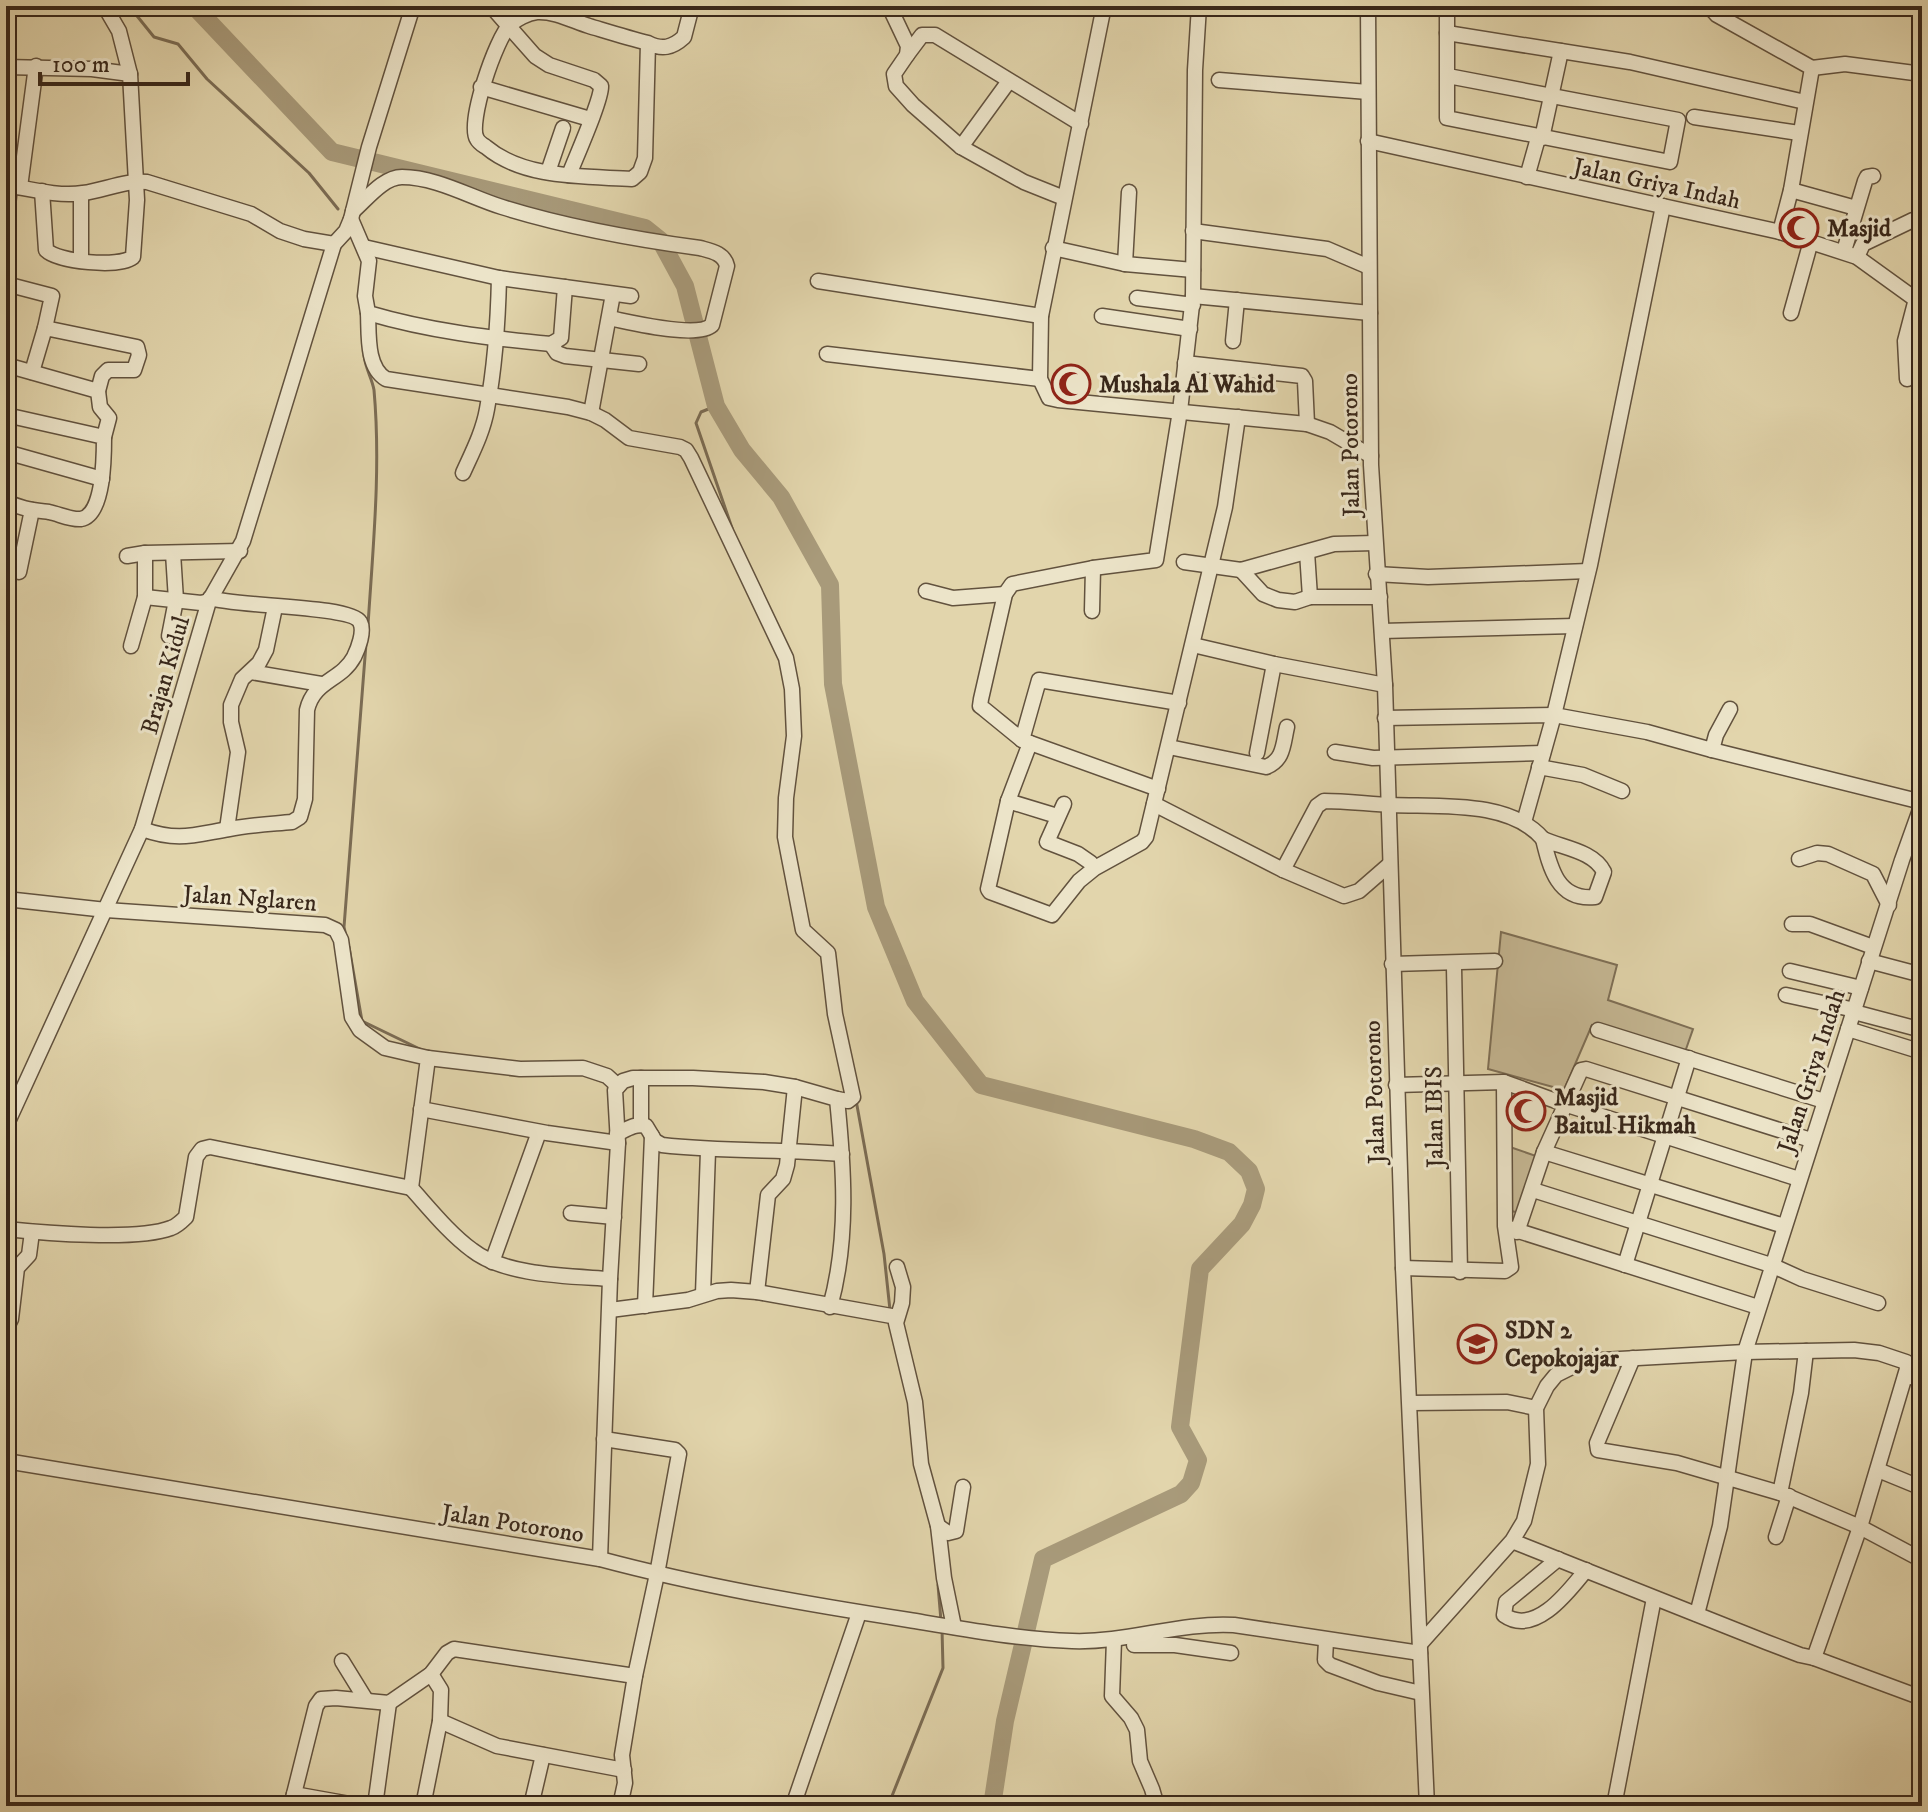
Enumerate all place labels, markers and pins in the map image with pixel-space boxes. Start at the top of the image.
mosque icon: Masjid [1778,207,1820,249]
place label: Masjid [1827,214,1892,244]
mosque icon: Mushala Al Wahid [1050,363,1092,405]
place label: Mushala Al Wahid [1099,370,1276,400]
place label: Masjid Baitul Hikmah [1554,1083,1697,1141]
mosque icon: Masjid Baitul Hikmah [1505,1090,1547,1132]
place label: SDN 2 Cepokojajar [1505,1316,1620,1374]
school or university icon: SDN 2 Cepokojajar [1456,1323,1498,1365]

